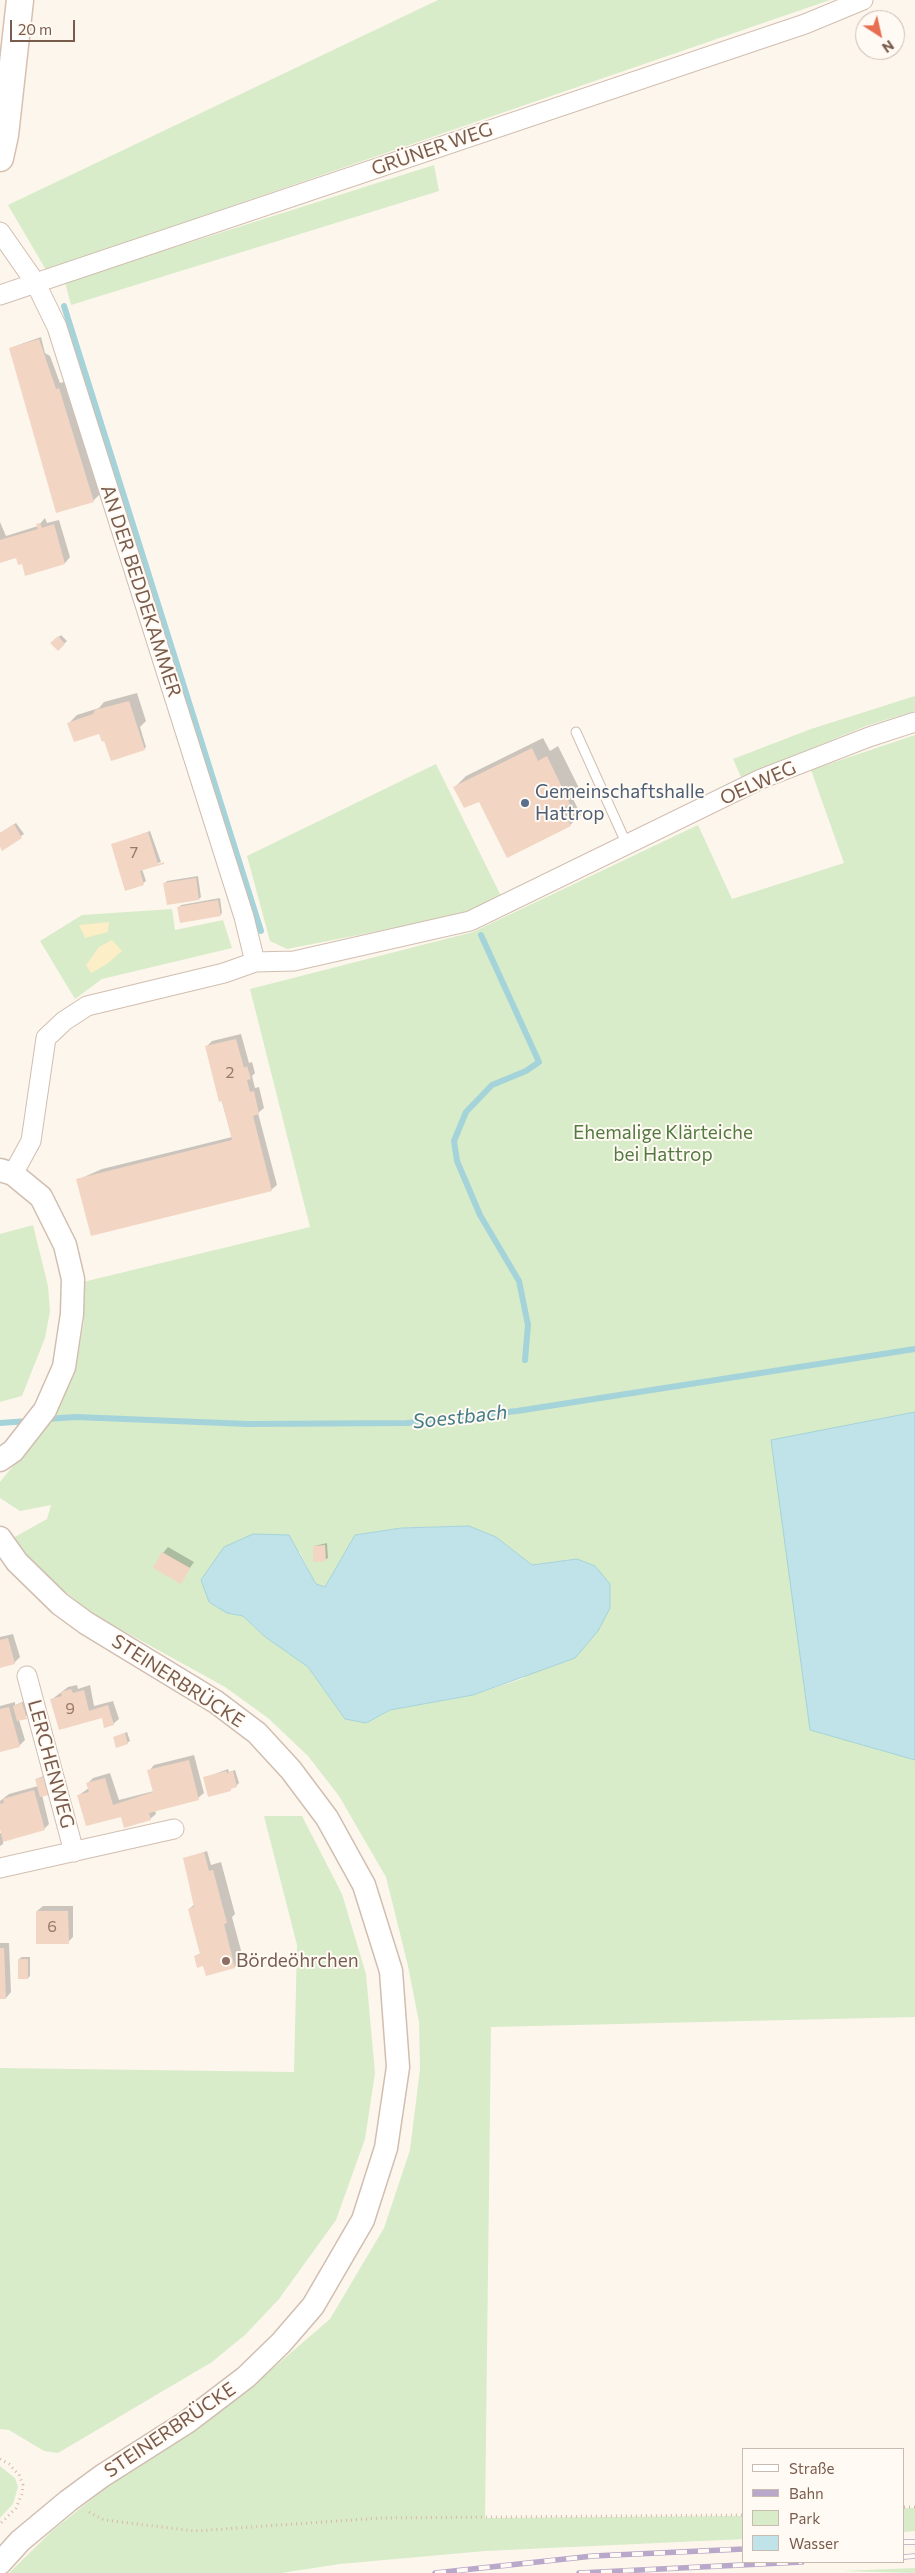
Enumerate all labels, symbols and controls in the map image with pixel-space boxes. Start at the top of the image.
scale bar [12,10,78,42]
north arrow [855,10,905,60]
text: 20 m [18,20,52,38]
text: N [879,37,897,57]
street label: GRÜNER WEG [368,118,496,180]
street label: AN DER BEDDEKAMMER [96,482,186,700]
street label: OELWEG [716,756,800,810]
place label: Gemeinschaftshalle Hattrop [535,781,705,825]
marker: Gemeinschaftshalle Hattrop [519,797,531,809]
house number: 7 [130,843,138,863]
house number: 2 [226,1063,234,1083]
park label: Ehemalige Klärteiche bei Hattrop [573,1122,753,1166]
water label: Soestbach [411,1400,509,1434]
street label: STEINERBRÜCKE [107,1630,249,1732]
street label: LERCHENWEG [23,1697,79,1831]
house number: 9 [65,1699,75,1719]
house number: 6 [47,1917,57,1937]
place label: Bördeöhrchen [236,1950,359,1972]
marker: Bördeöhrchen [220,1955,232,1967]
street label: STEINERBRÜCKE [100,2378,240,2482]
legend [742,2448,905,2563]
text: Straße [789,2459,835,2477]
text: Bahn [789,2484,824,2502]
text: Park [789,2509,820,2527]
text: Wasser [789,2534,839,2552]

